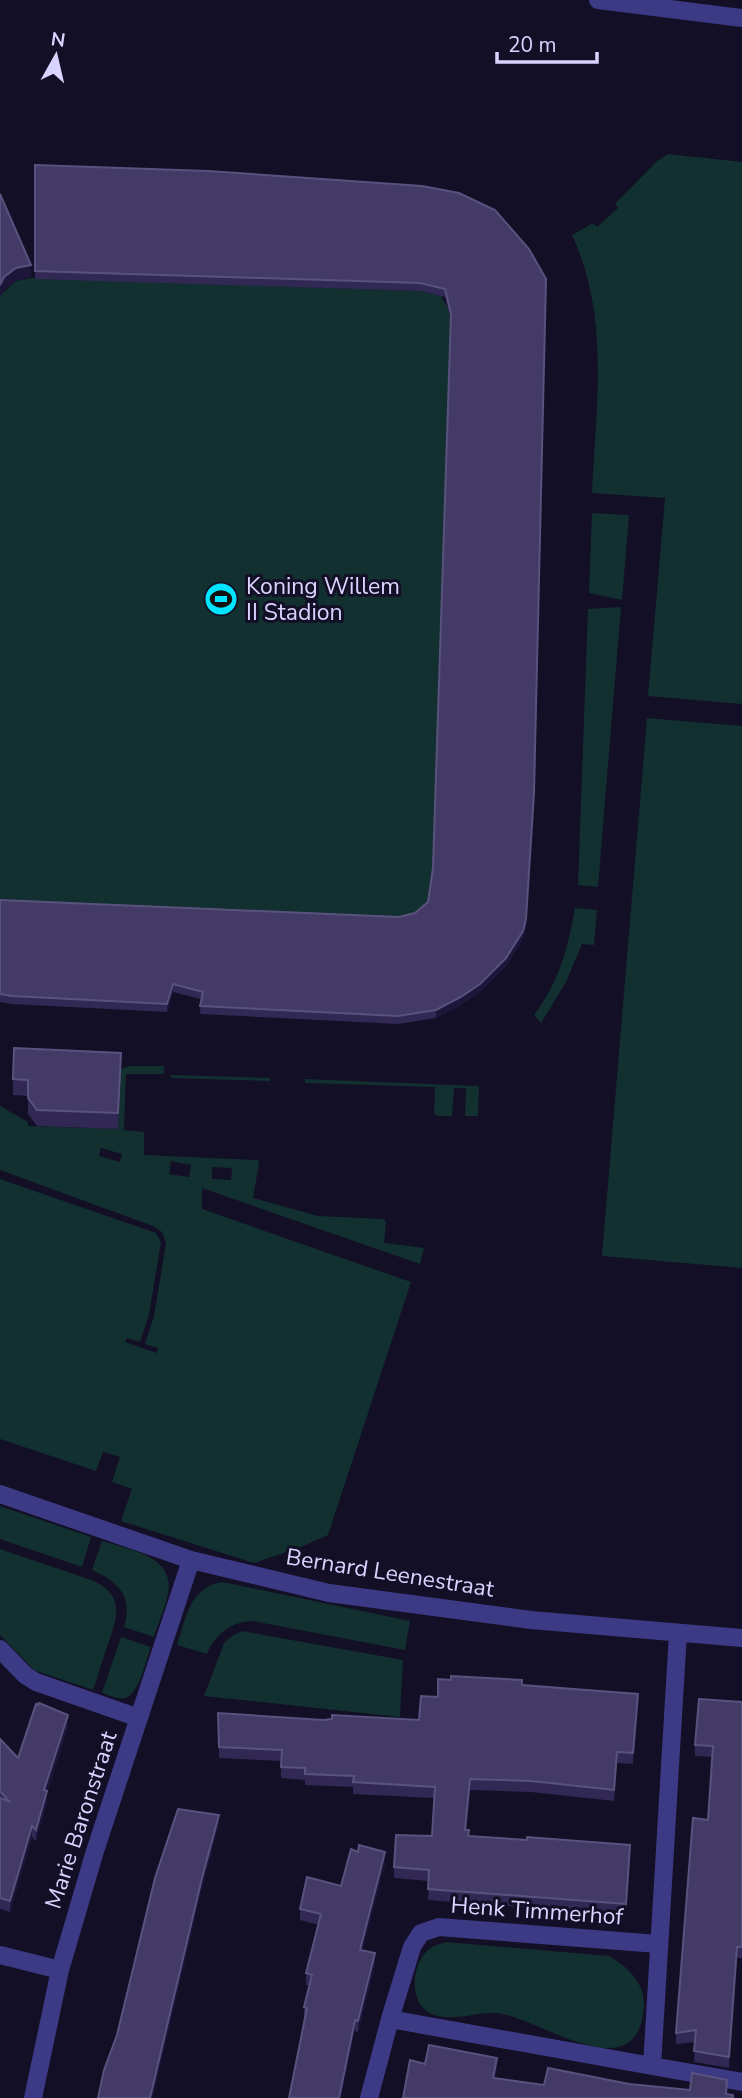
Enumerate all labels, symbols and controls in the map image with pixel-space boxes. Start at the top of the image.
north arrow [21,21,91,91]
scale bar [497,21,597,65]
text: N [49,26,67,54]
text: 20 m [508,31,557,59]
place label: Koning Willem II Stadion [246,571,400,628]
sports icon: Koning Willem II Stadion [202,580,240,618]
street label: Bernard Leenestraat [284,1541,497,1605]
street label: Marie Baronstraat [38,1726,125,1913]
street label: Henk Timmerhof [450,1890,625,1933]

